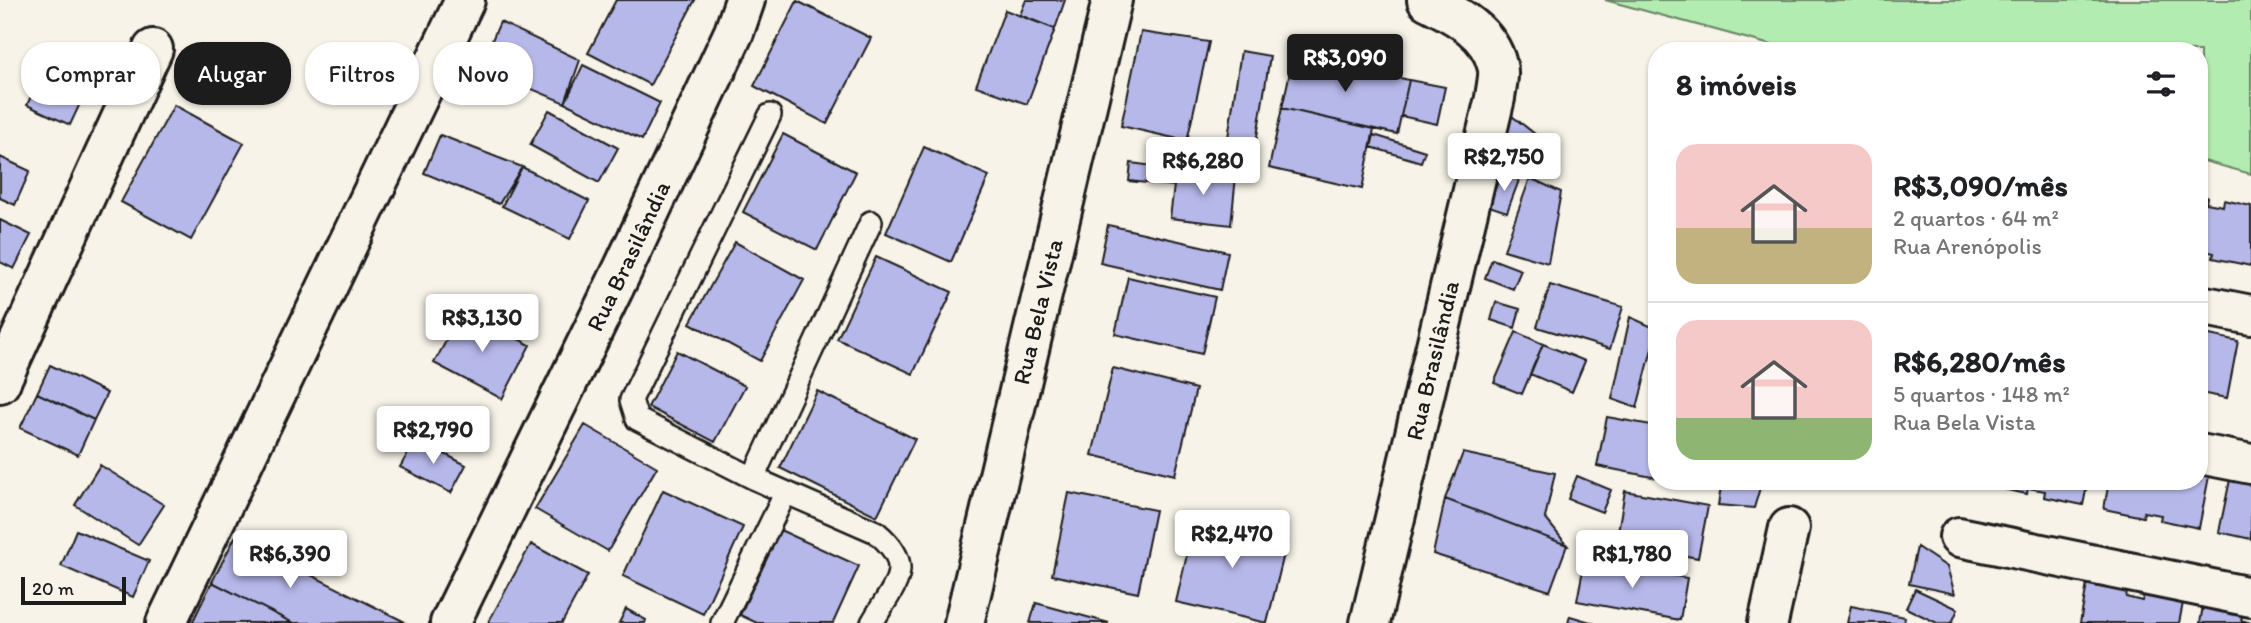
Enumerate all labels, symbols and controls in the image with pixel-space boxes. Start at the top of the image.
pin: R$3,090 [1280,34,1410,94]
chip: Comprar [21,42,160,105]
chip: Alugar [174,42,291,105]
chip: Filtros [305,42,419,105]
chip: Novo [433,42,533,105]
text: R$3,090 [1303,43,1387,71]
icon: filters [2142,65,2180,103]
text: 8 imóveis [1676,66,1797,103]
pin: R$2,750 [1439,134,1569,193]
pin: R$6,280 [1138,138,1268,197]
text: R$2,750 [1464,142,1544,170]
text: R$6,280 [1162,146,1244,174]
text: R$3,090/mês [1893,167,2068,204]
icon: home [1732,172,1816,256]
street label: Rua Brasilândia [580,176,676,336]
text: 2 quartos · 64 m² [1893,204,2059,232]
text: Rua Arenópolis [1893,232,2042,260]
street label: Rua Bela Vista [1006,235,1069,387]
street label: Rua Brasilândia [1399,277,1465,443]
pin: R$3,130 [417,294,547,354]
text: R$3,130 [442,303,522,331]
text: R$6,280/mês [1893,343,2066,380]
icon: home [1732,348,1816,432]
text: 5 quartos · 148 m² [1893,380,2070,408]
pin: R$2,790 [368,406,498,466]
text: Rua Bela Vista [1893,408,2036,436]
text: R$2,790 [393,415,473,443]
pin: R$2,470 [1167,510,1297,570]
text: R$2,470 [1191,519,1273,547]
pin: R$6,390 [225,530,355,590]
pin: R$1,780 [1567,530,1697,590]
text: R$6,390 [249,539,331,567]
text: R$1,780 [1592,539,1672,567]
scale bar [21,574,126,606]
text: 20 m [32,577,74,600]

